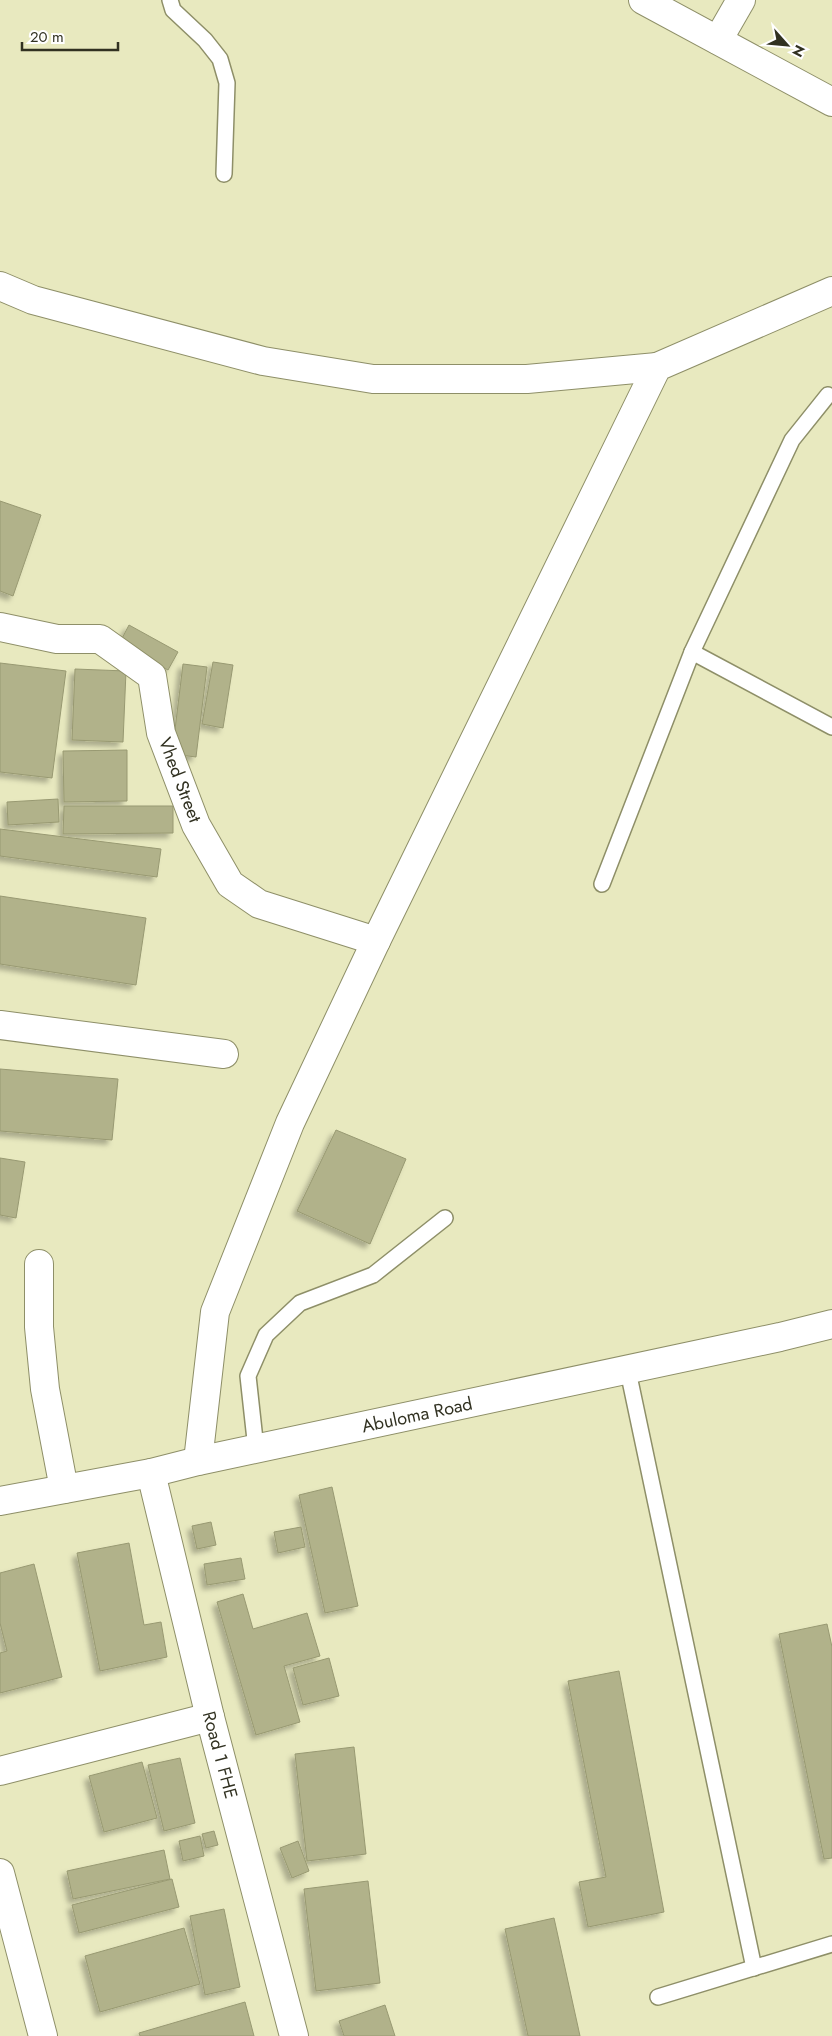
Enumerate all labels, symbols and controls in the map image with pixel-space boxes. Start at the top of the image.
scale bar [22,20,119,52]
north arrow [762,20,812,70]
text: 20 m [30,26,64,48]
text: N [787,41,810,60]
street label: Vhed Street [152,734,208,827]
street label: Abuloma Road [359,1391,475,1439]
street label: Road 1 FHE [196,1708,244,1802]

